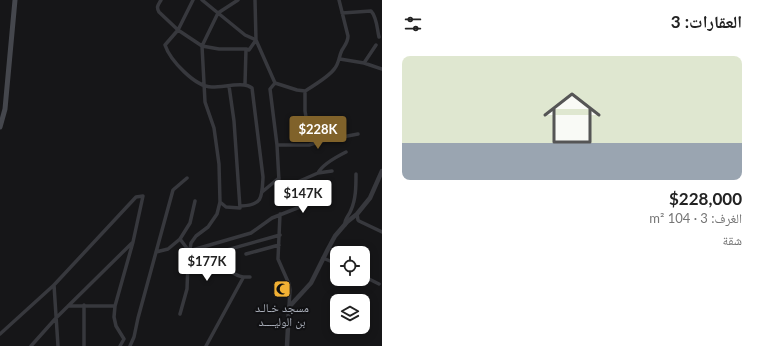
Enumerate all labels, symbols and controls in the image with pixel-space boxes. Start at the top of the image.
text: العقارات: 3 [671,11,742,32]
icon: filters [402,13,424,35]
icon: home [536,82,608,154]
pin: $228K [290,116,346,150]
text: $228K [298,121,338,137]
pin: $147K [275,180,331,214]
text: $147K [283,185,323,201]
text: $228,000 [669,188,742,209]
text: الغرف: 3 · 104 m² [649,210,742,226]
text: شقة [723,232,742,248]
map controls [330,246,370,334]
button: locate [330,246,370,286]
pin: $177K [179,248,235,282]
text: $177K [187,253,227,269]
mosque icon: مسجد خـالـد بن الوليــــد [272,279,292,299]
button: layers [330,294,370,334]
place label: مسجد خـالـد بن الوليــــد [255,300,309,329]

